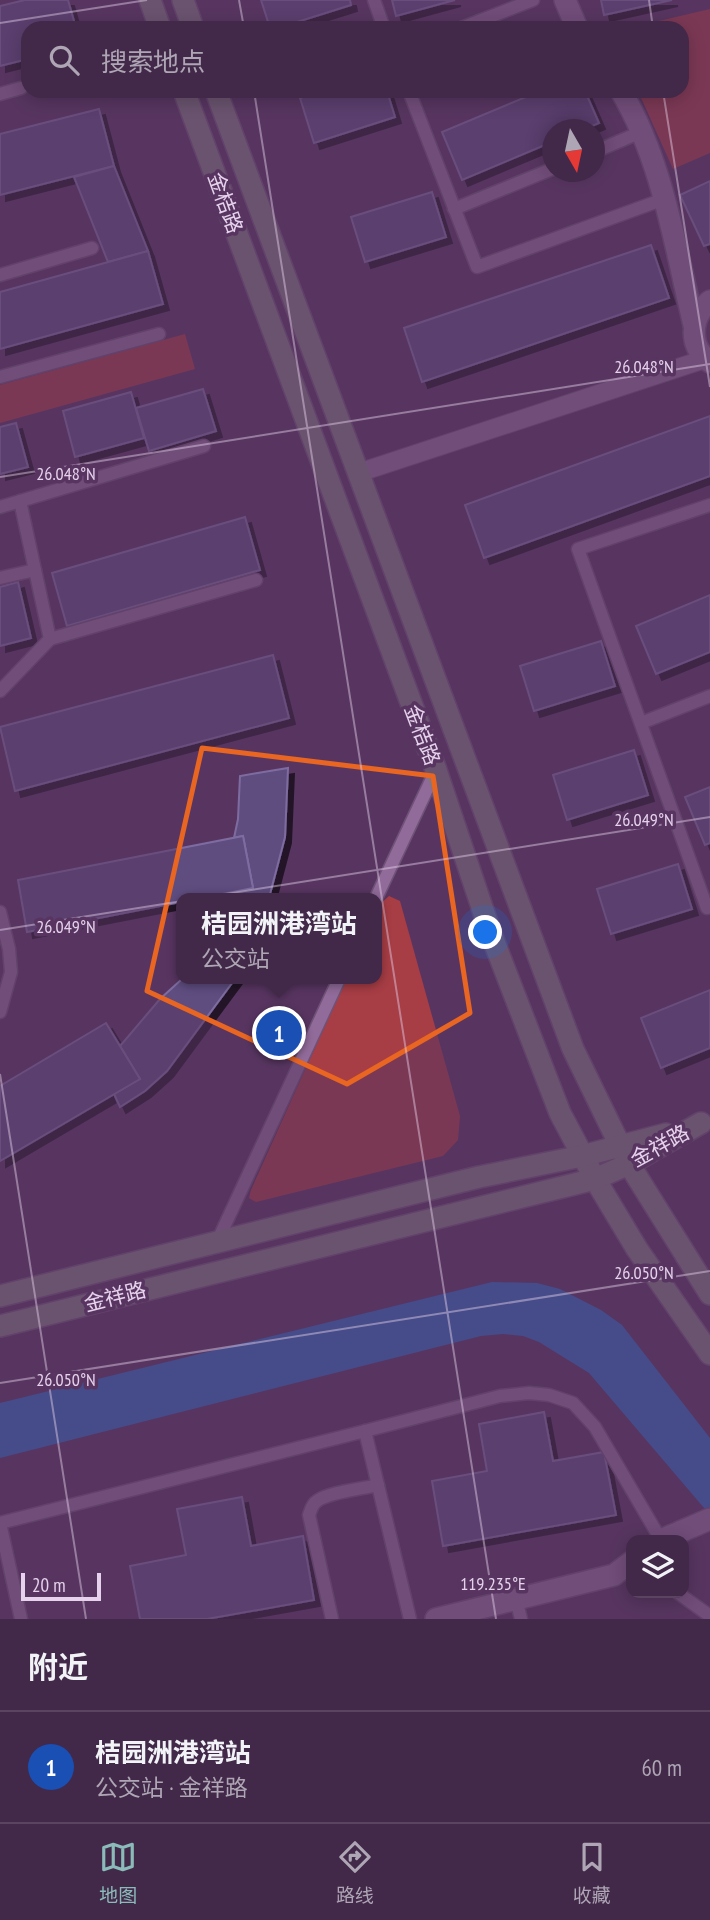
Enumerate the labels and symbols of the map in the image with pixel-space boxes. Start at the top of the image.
north arrow [542,119,605,182]
street label: 金桔路 [202,169,249,237]
text: 26.048°N [614,355,674,378]
text: 26.048°N [36,462,96,485]
street label: 金桔路 [399,701,446,769]
text: 26.049°N [614,808,674,831]
text: 26.049°N [36,915,96,938]
your location [468,915,502,949]
pin: 1 [256,1007,302,1059]
street label: 金祥路 [626,1118,694,1173]
text: 26.050°N [614,1261,674,1284]
street label: 金祥路 [81,1276,149,1317]
text: 26.050°N [36,1368,96,1391]
scale bar [21,1570,102,1602]
text: 119.235°E [460,1572,526,1595]

